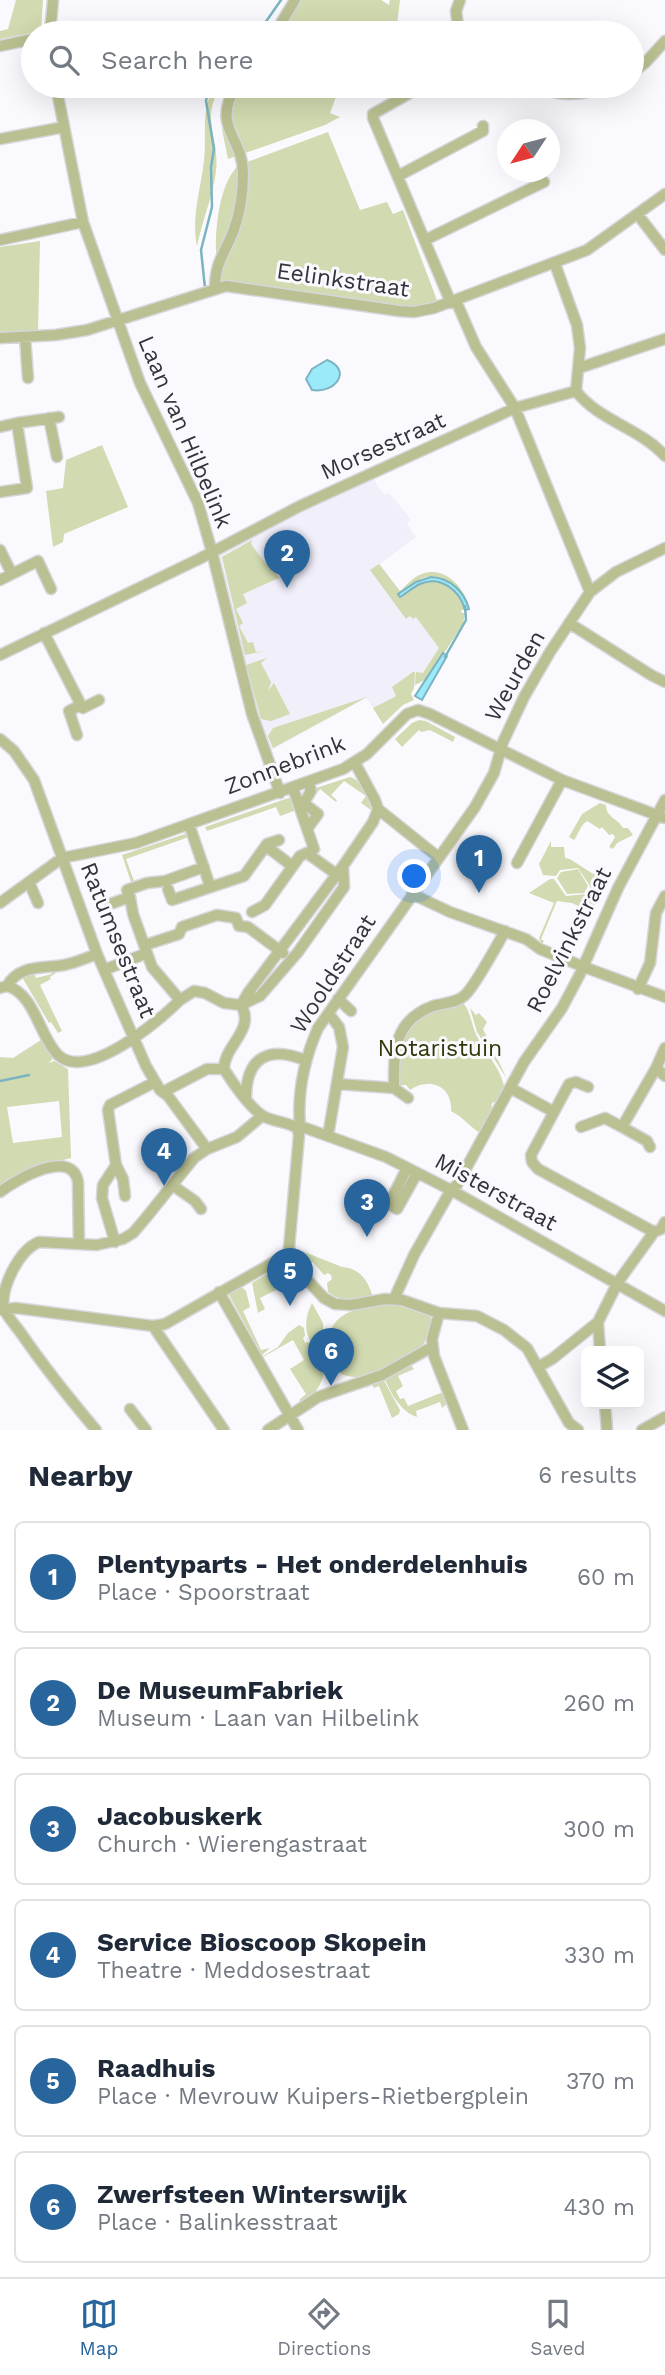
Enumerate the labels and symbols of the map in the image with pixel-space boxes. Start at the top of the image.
north arrow [497,119,560,182]
street label: Eelinkstraat [275,257,411,303]
street label: Laan van Hilbelink [132,332,238,532]
street label: Morsestraat [316,406,450,486]
pin: 2 [264,530,310,588]
street label: Weurden [479,626,551,726]
street label: Zonnebrink [221,730,349,800]
pin: 1 [456,835,502,893]
street label: Ratumsestraat [75,858,162,1022]
your location [397,859,431,893]
street label: Roelvinkstraat [521,862,617,1017]
street label: Wooldstraat [285,909,382,1039]
park label: Notaristuin [378,1035,502,1062]
pin: 4 [141,1128,187,1186]
street label: Misterstraat [430,1147,562,1237]
pin: 3 [344,1179,390,1237]
pin: 5 [267,1248,313,1306]
pin: 6 [308,1328,354,1386]

